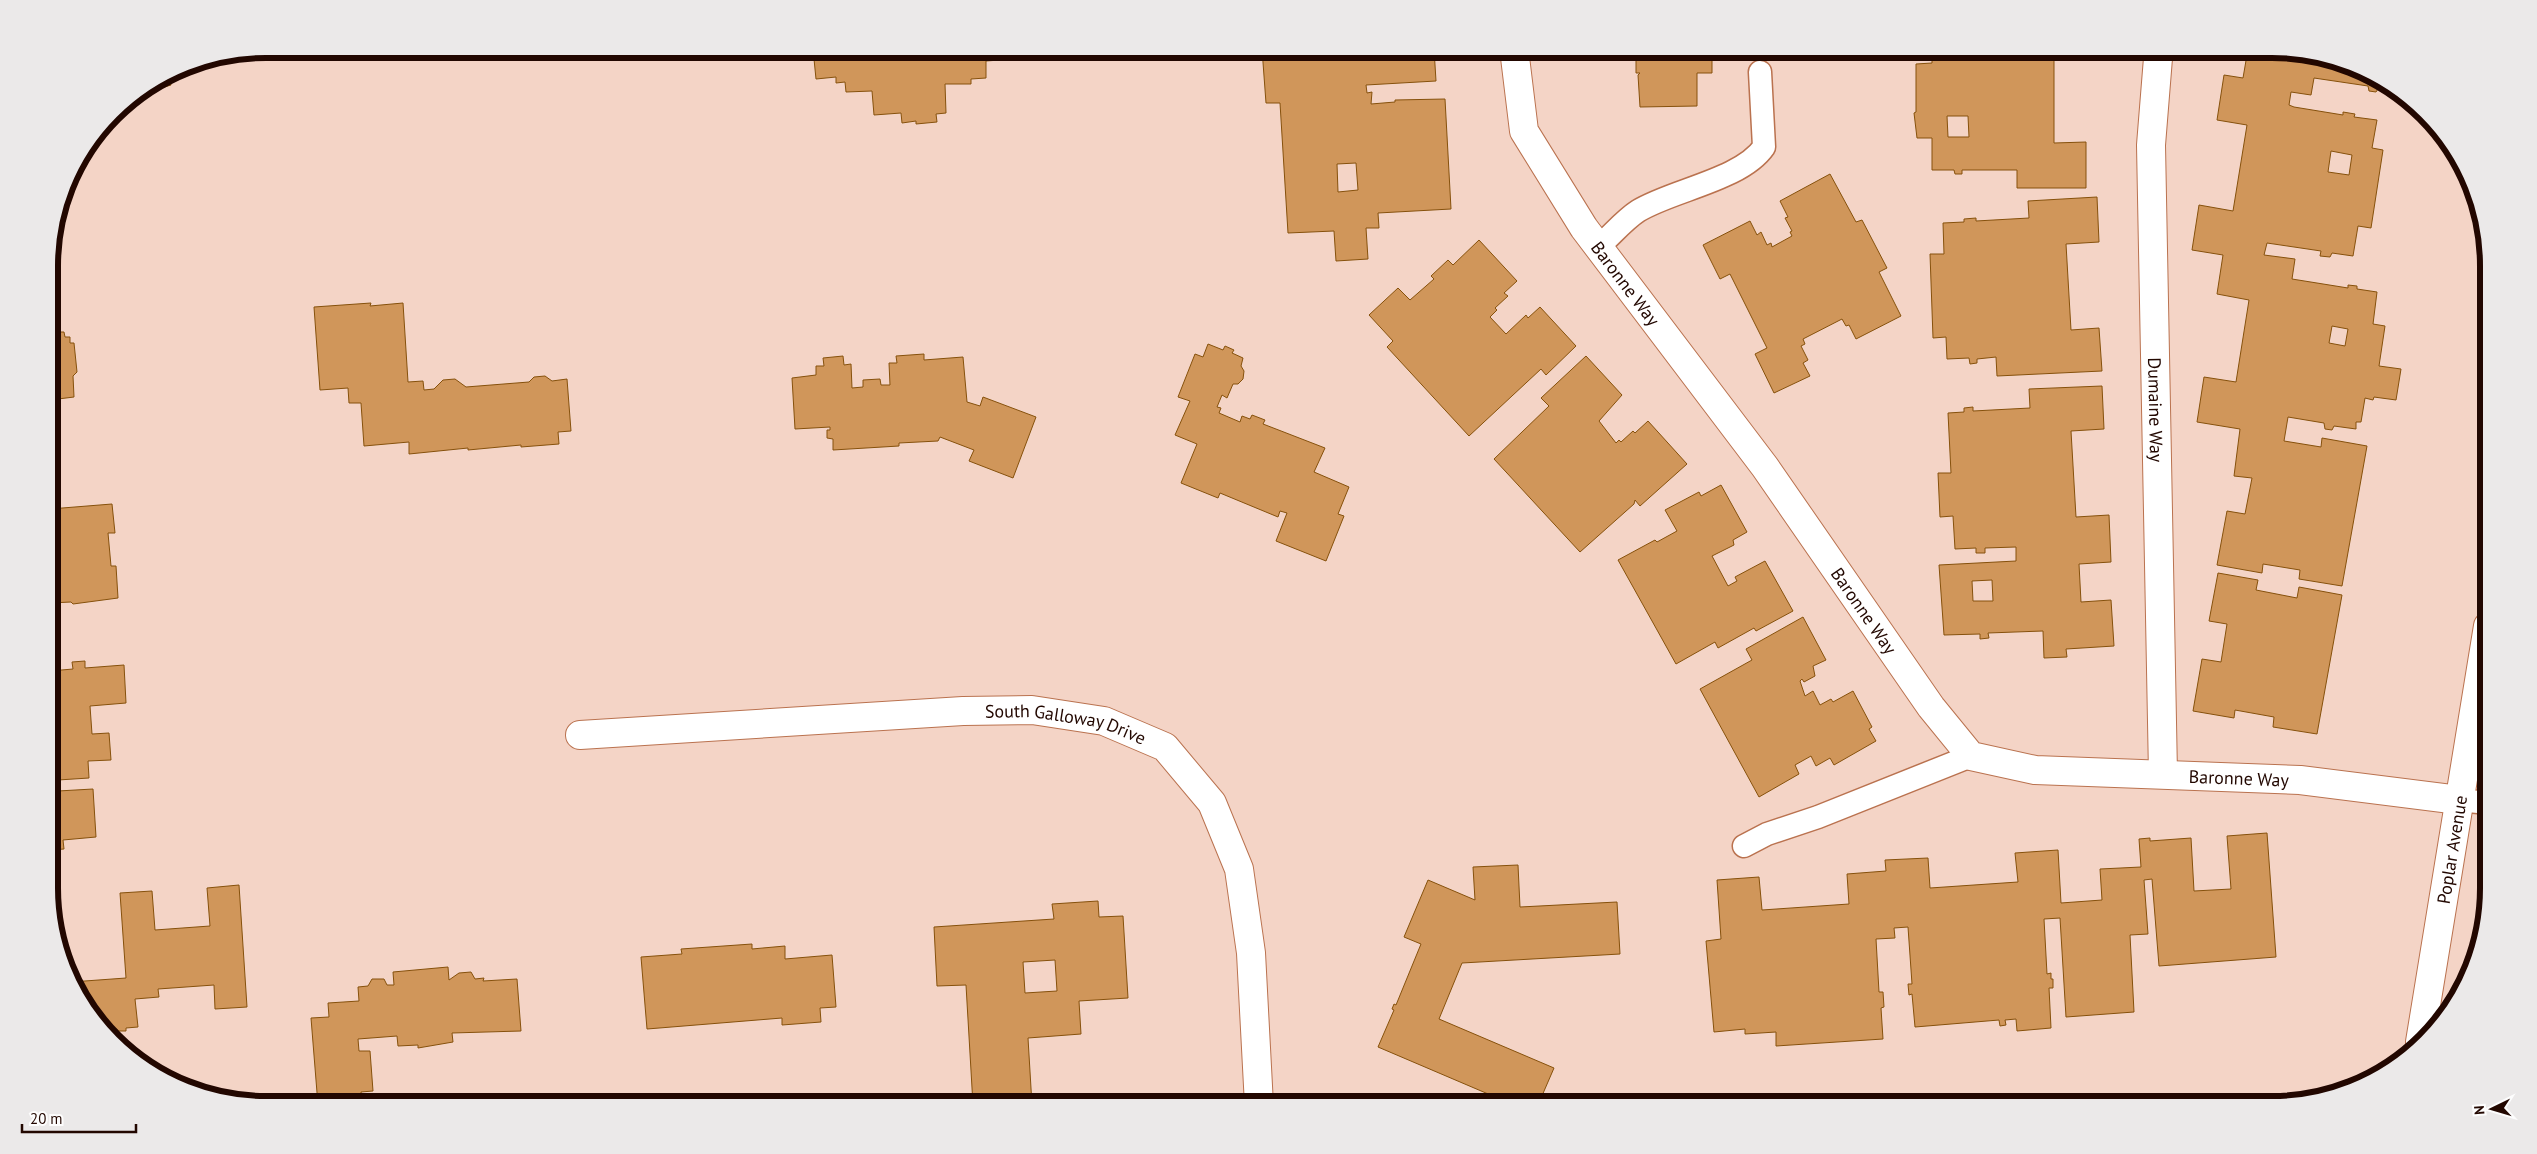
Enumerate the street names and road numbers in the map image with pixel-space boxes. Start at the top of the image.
street label: Baronne Way [1586,236,1666,331]
street label: Dumaine Way [2144,357,2169,463]
street label: Baronne Way [1826,563,1903,659]
street label: South Galloway Drive [985,698,1150,749]
street label: Baronne Way [2188,764,2290,791]
street label: Poplar Avenue [2431,794,2472,906]

